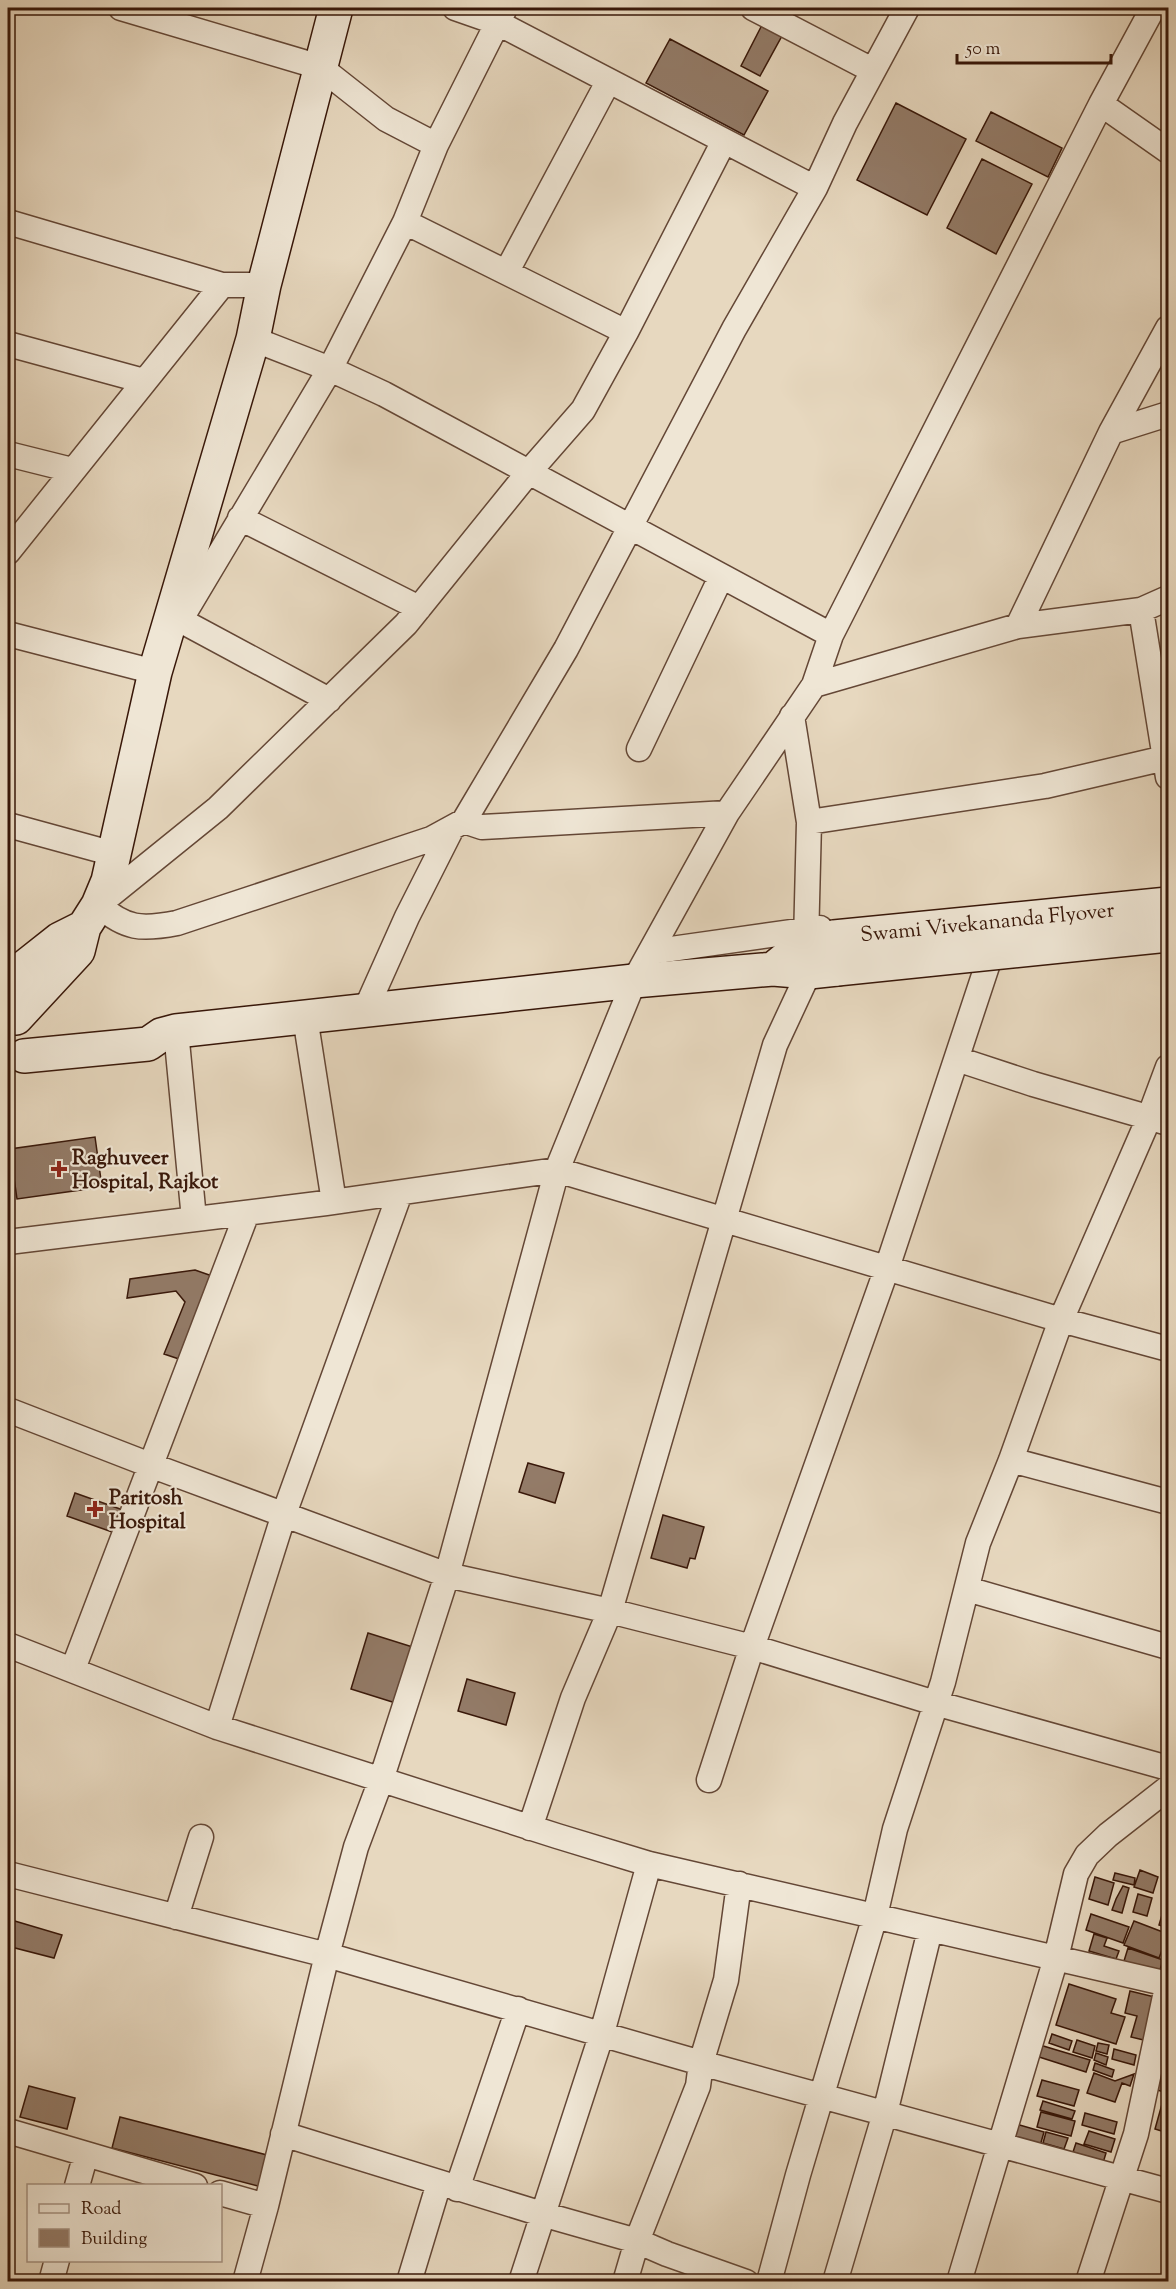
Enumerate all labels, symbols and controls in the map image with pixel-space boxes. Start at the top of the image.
scale bar [957,27,1112,65]
text: 50 m [965,37,1001,63]
street label: Swami Vivekananda Flyover [859,896,1116,951]
place label: Raghuveer Hospital, Rajkot [72,1144,219,1198]
marker: Raghuveer Hospital, Rajkot [50,1160,68,1178]
place label: Paritosh Hospital [109,1484,186,1538]
marker: Paritosh Hospital [86,1500,104,1518]
legend [27,2184,222,2262]
text: Road [81,2197,121,2223]
text: Building [81,2227,147,2253]

